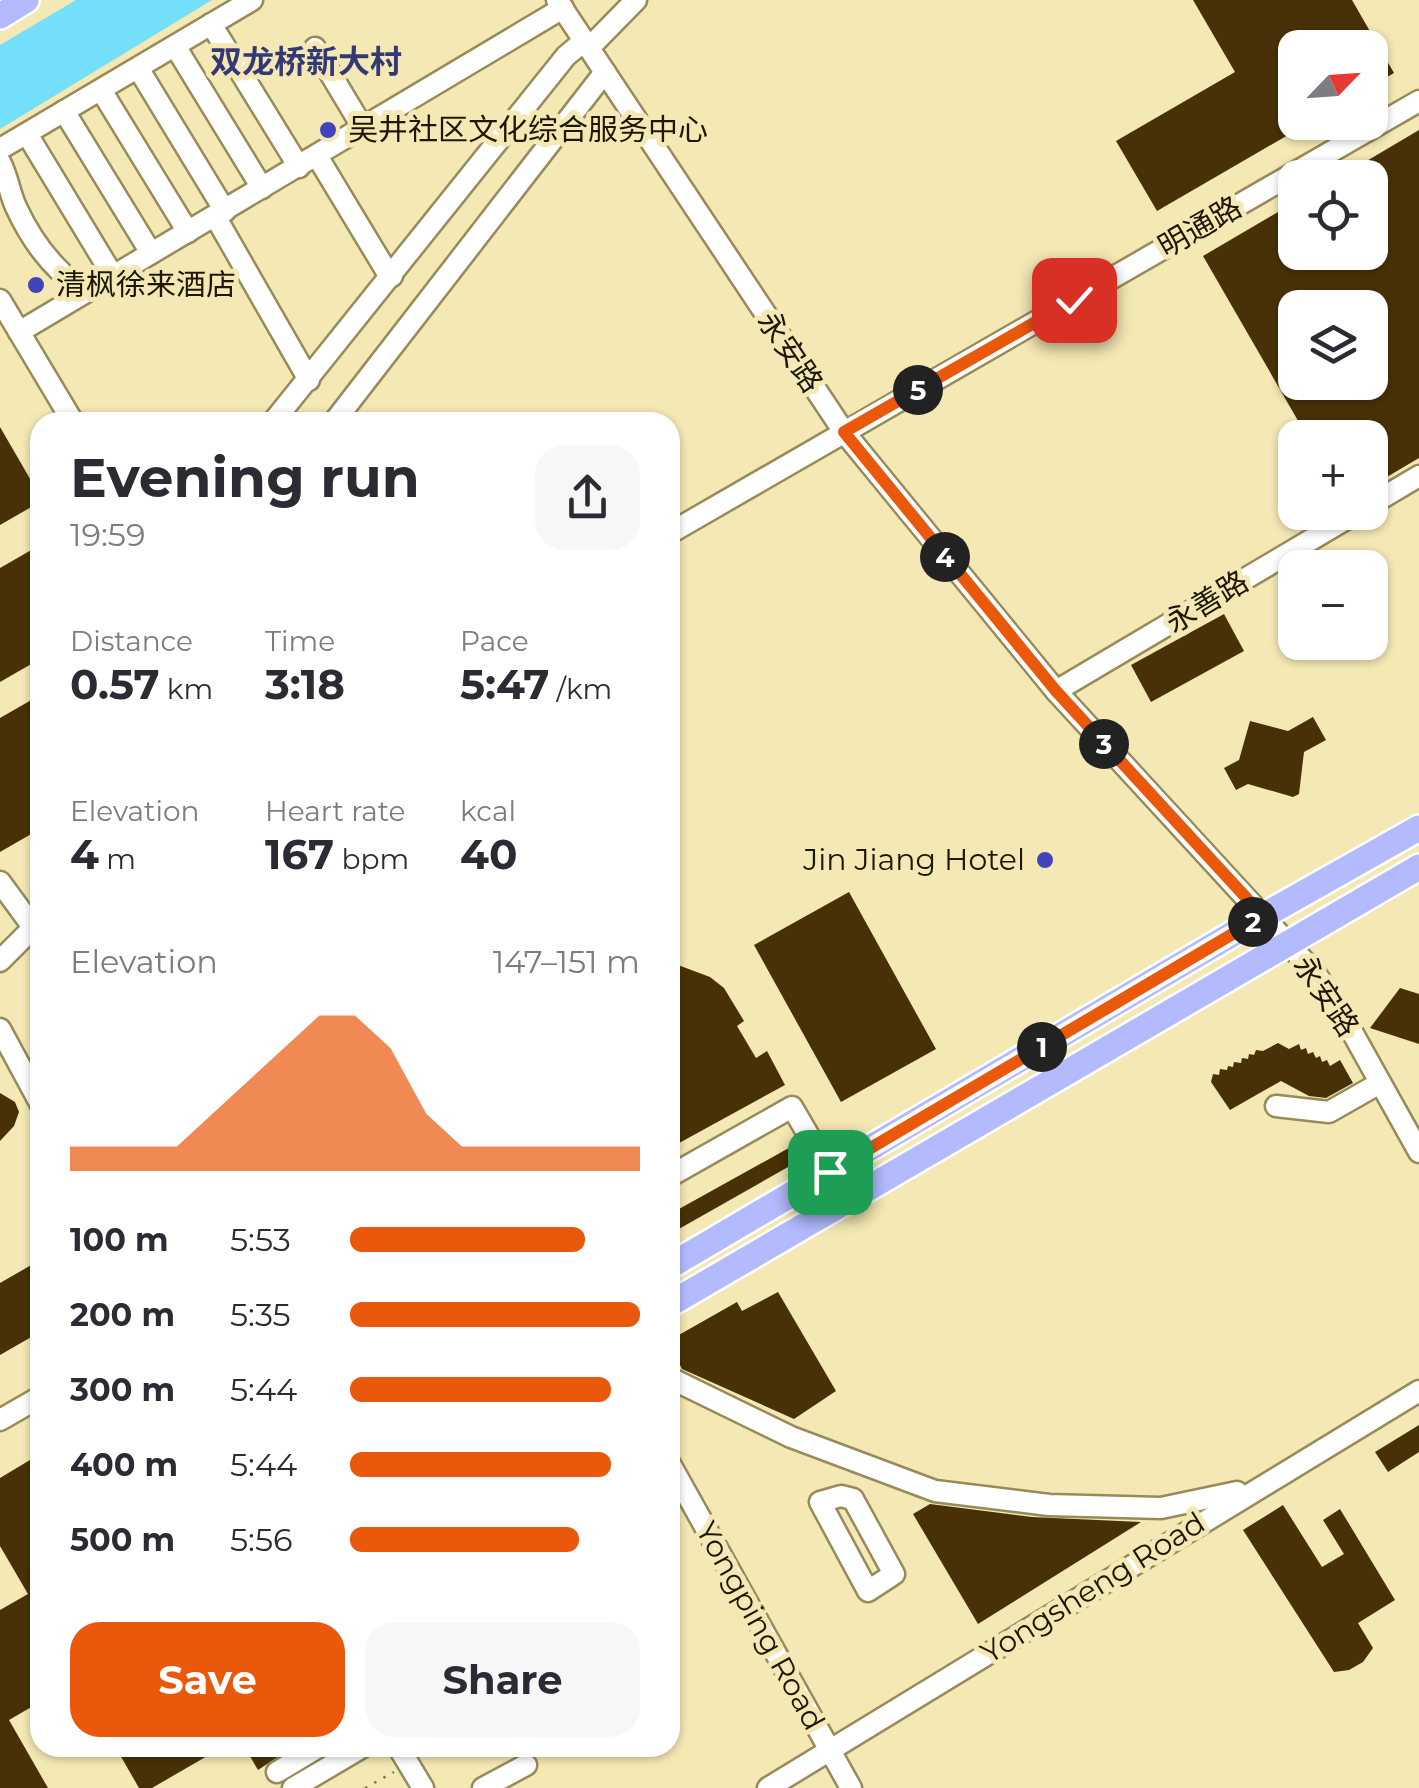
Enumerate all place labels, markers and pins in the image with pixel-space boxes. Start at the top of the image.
place label: 吴井社区文化综合服务中心 [348,111,708,148]
marker: 吴井社区文化综合服务中心 [317,119,339,141]
pin [1032,258,1117,343]
place label: 清枫徐来酒店 [56,266,236,303]
marker: 清枫徐来酒店 [25,274,47,296]
pin: 5 [893,365,943,415]
pin: 4 [920,532,970,582]
pin: 3 [1079,719,1129,769]
place label: Jin Jiang Hotel [802,841,1025,878]
marker: Jin Jiang Hotel [1034,849,1056,871]
pin: 2 [1228,897,1278,947]
pin: 1 [1017,1022,1067,1072]
pin [788,1130,873,1215]

